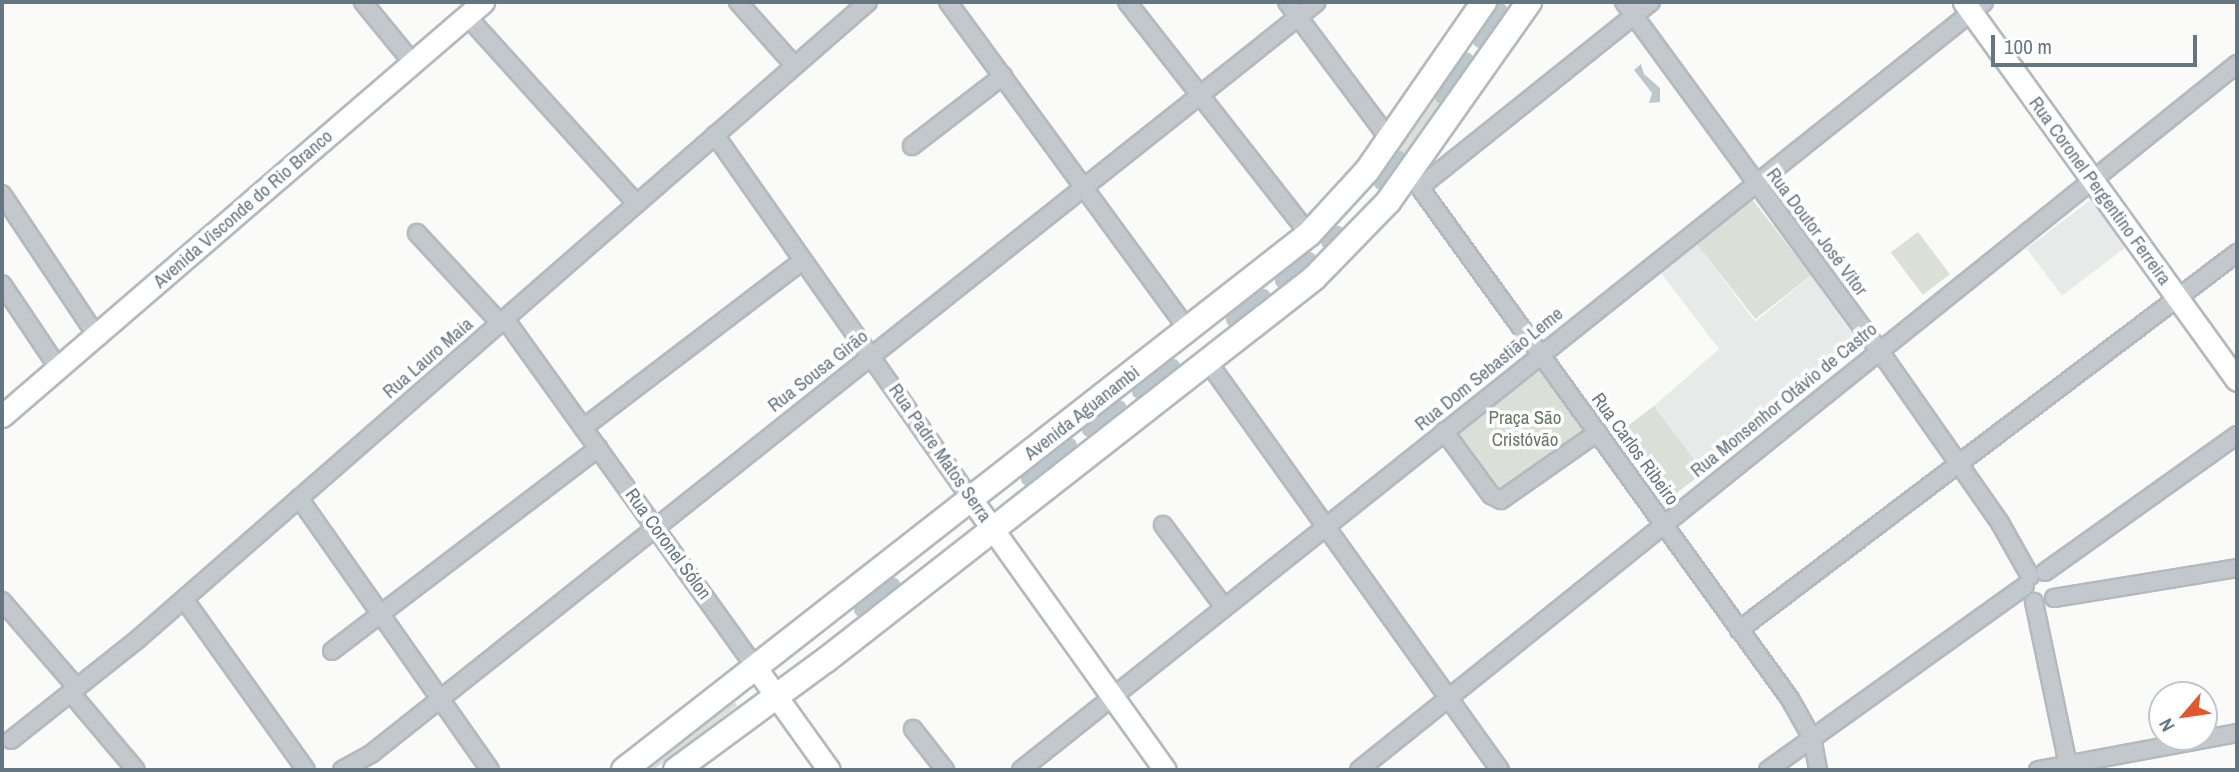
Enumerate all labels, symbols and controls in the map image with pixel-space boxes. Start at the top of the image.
scale bar [1994,21,2200,65]
text: 100 m [2004,32,2052,61]
street label: Rua Coronel Pergentino Ferreira [2024,92,2176,290]
street label: Avenida Visconde do Rio Branco [149,125,337,293]
street label: Rua Doutor José Vitor [1762,164,1872,300]
street label: Rua Dom Sebastião Leme [1410,302,1568,436]
street label: Rua Lauro Maia [378,313,478,403]
street label: Rua Monsenhor Otávio de Castro [1686,318,1882,482]
street label: Rua Sousa Girão [764,325,872,417]
street label: Avenida Aguanambi [1019,361,1145,465]
street label: Rua Padre Matos Serra [884,379,996,527]
street label: Rua Carlos Ribeiro [1587,388,1683,510]
park label: Praça São Cristóvão [1489,407,1561,451]
street label: Rua Coronel Sólon [620,484,716,604]
north arrow [2148,681,2218,751]
text: N [2152,714,2180,736]

